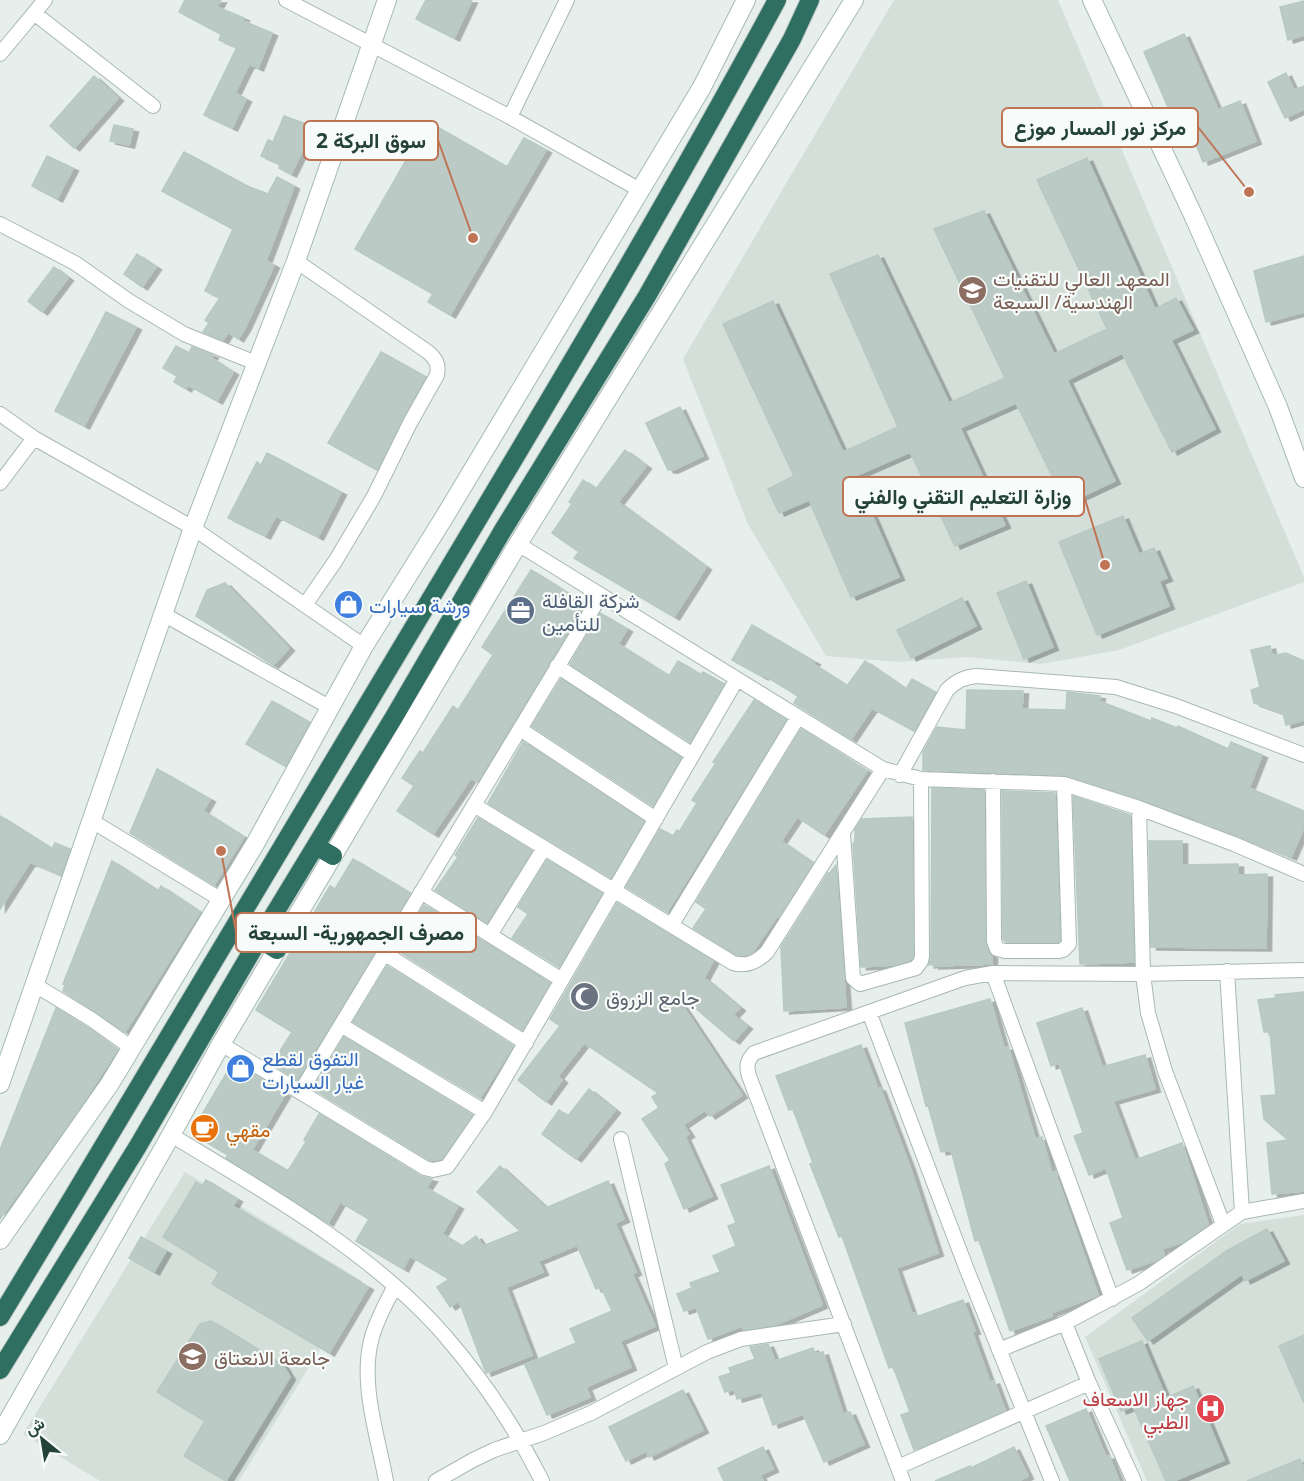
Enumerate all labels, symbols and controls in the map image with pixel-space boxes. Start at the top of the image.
callout: مركز نور المسار موزع [1002,108,1198,147]
text: مركز نور المسار موزع [1014,113,1186,142]
callout: سوق البركة 2 [304,121,438,160]
text: سوق البركة 2 [316,126,426,154]
place label: المعهد العالي للتقنيات الهندسية/ السبعة [993,265,1170,315]
school or university icon: المعهد العالي للتقنيات الهندسية/ السبعة [956,274,988,306]
callout: وزارة التعليم التقني والفني [843,477,1084,516]
text: وزارة التعليم التقني والفني [854,482,1072,514]
place label: شركة القافلة للتأمين [542,587,640,637]
shop icon: ورشة سيارات [332,589,364,621]
place label: ورشة سيارات [369,592,470,619]
office icon: شركة القافلة للتأمين [505,595,537,627]
callout: مصرف الجمهورية- السبعة [236,913,476,952]
text: مصرف الجمهورية- السبعة [248,918,464,946]
mosque icon: جامع الزروق [569,981,601,1013]
place label: جامع الزروق [606,984,700,1012]
place label: التفوق لقطع غيار السيارات [262,1045,364,1095]
shop icon: التفوق لقطع غيار السيارات [225,1053,257,1085]
cafe icon: مقهي [189,1113,221,1145]
place label: مقهي [226,1116,270,1147]
school or university icon: جامعة الانعتاق [177,1341,209,1373]
place label: جامعة الانعتاق [214,1344,330,1371]
place label: جهاز الاسعاف الطبي [1083,1385,1189,1439]
hospital icon: جهاز الاسعاف الطبي [1194,1393,1226,1425]
north arrow [12,1409,72,1469]
text: ش [21,1412,48,1440]

